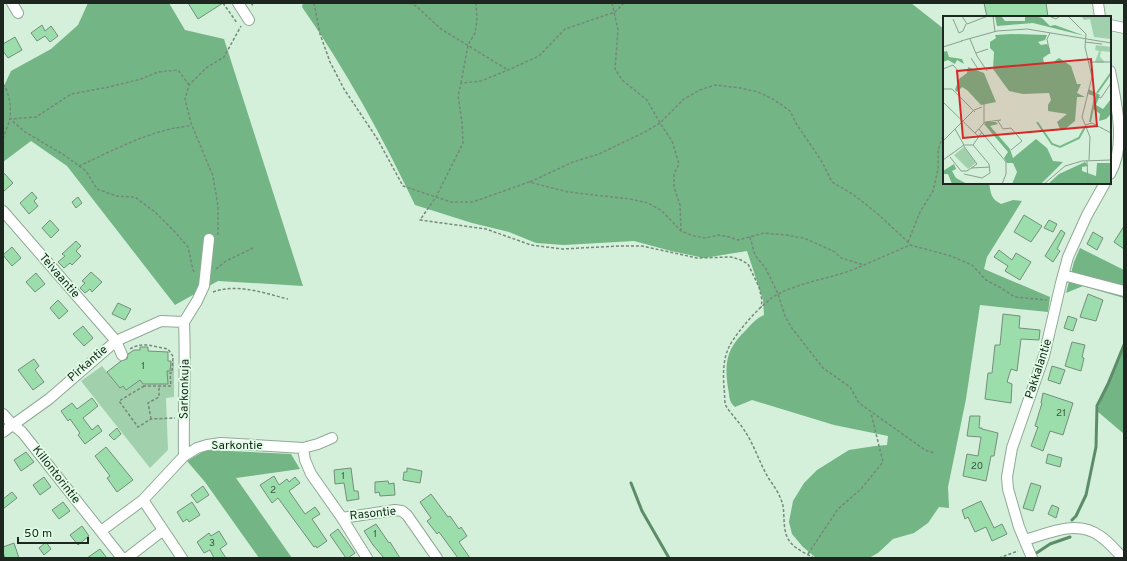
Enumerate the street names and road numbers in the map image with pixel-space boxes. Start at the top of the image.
street label: Teivaantie [35,250,83,302]
street label: Pakkalantie [1022,337,1056,401]
street label: Pirkantie [65,342,111,386]
street label: Sarkonkuja [176,359,194,419]
street label: Sarkontie [211,438,263,454]
street label: Killontorintie [28,443,84,507]
street label: Rasontie [349,504,397,524]

